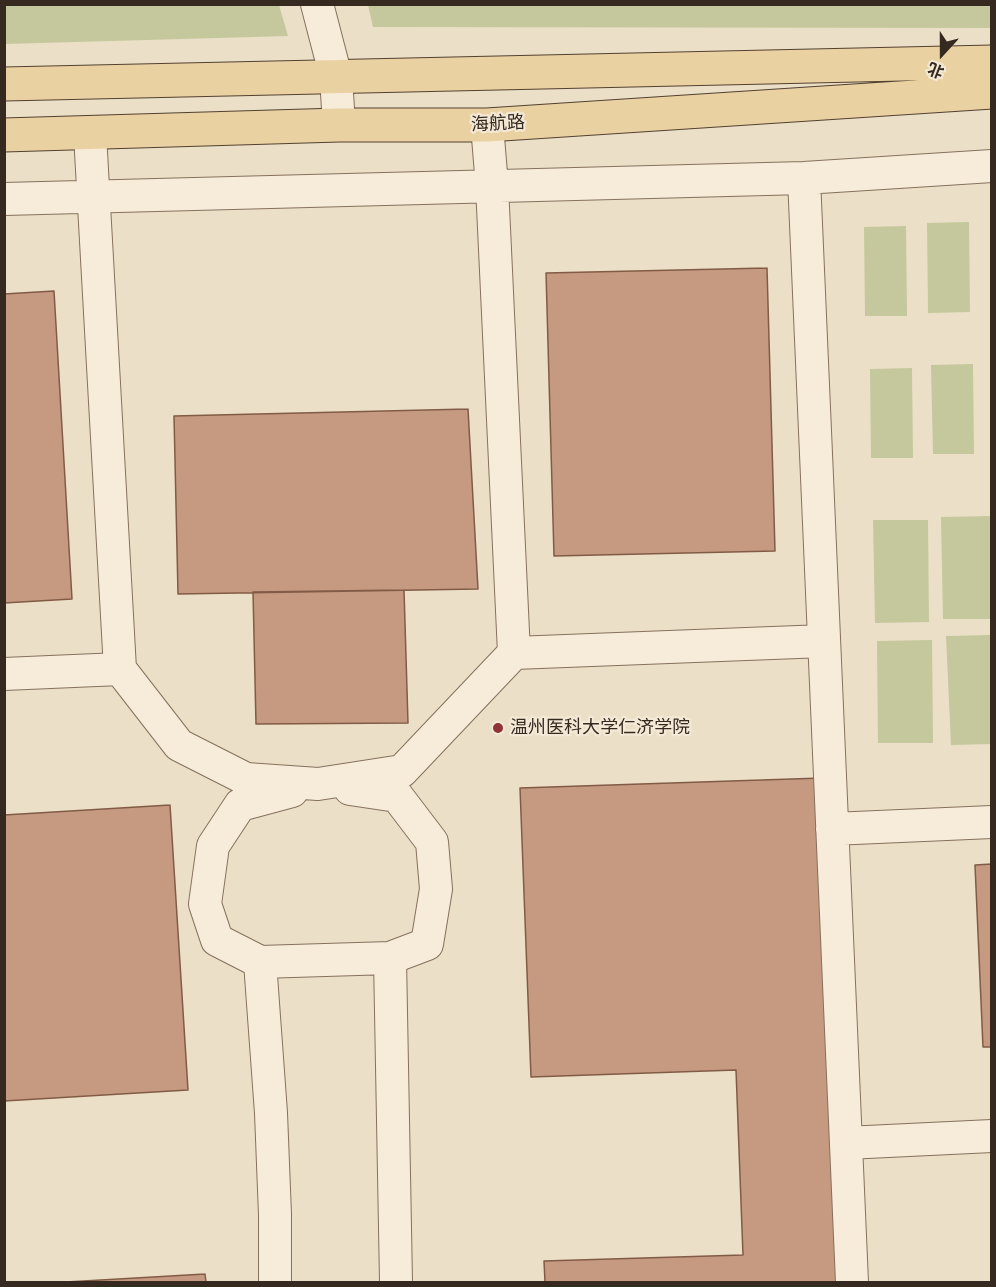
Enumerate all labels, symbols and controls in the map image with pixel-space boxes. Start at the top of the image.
north arrow [912,24,972,84]
text: 北 [924,58,947,84]
street label: 海航路 [470,112,526,136]
place label: 温州医科大学仁济学院 [510,717,690,739]
marker: 温州医科大学仁济学院 [491,721,505,735]

